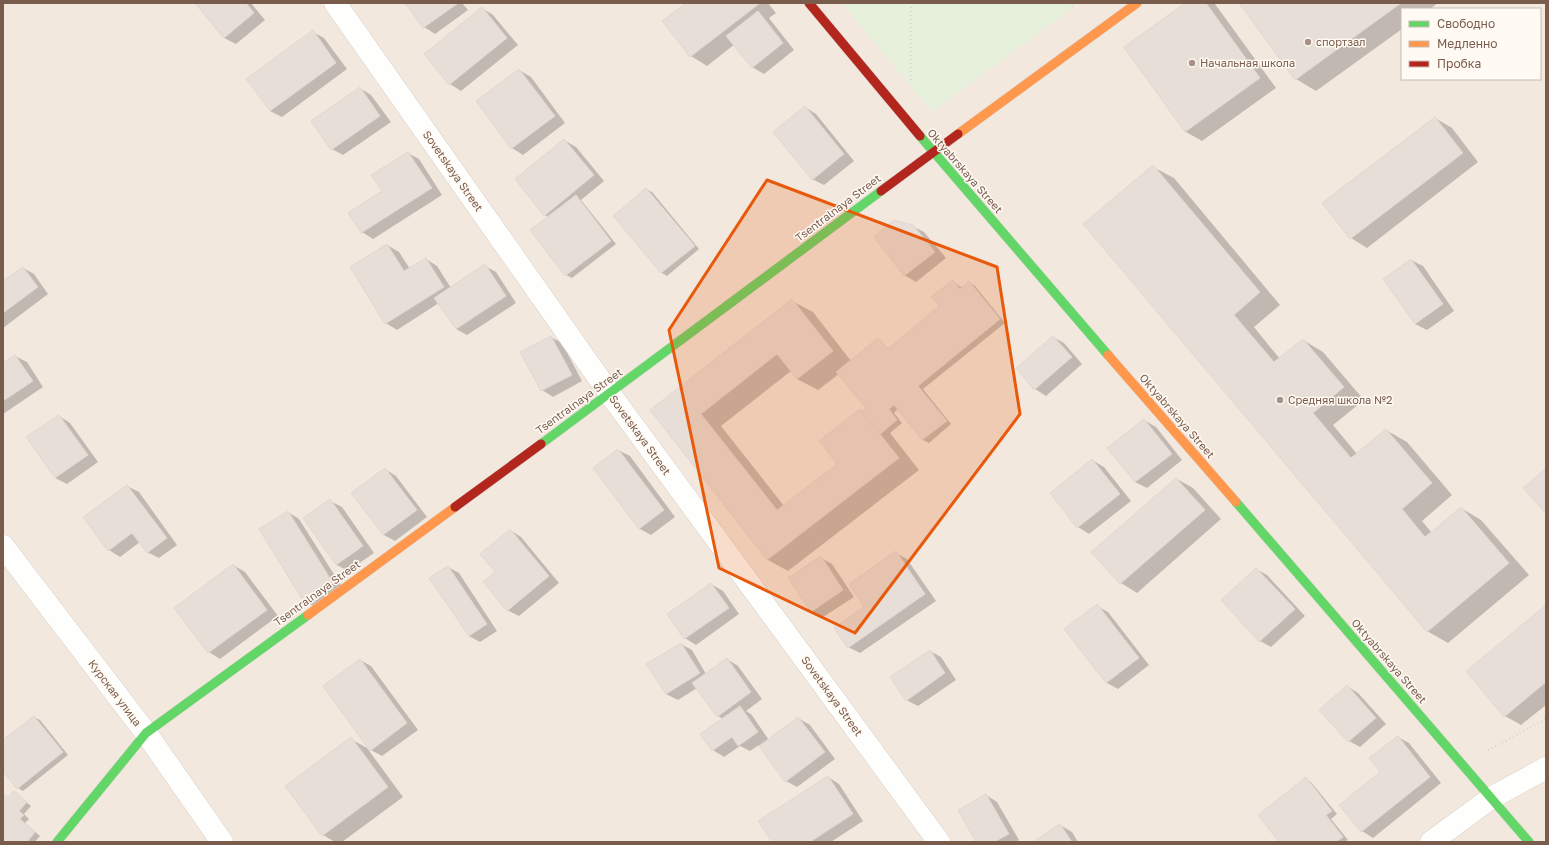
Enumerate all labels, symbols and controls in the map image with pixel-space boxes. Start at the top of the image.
legend [1401,8,1541,80]
text: Свободно [1437,16,1495,31]
place label: спортзал [1316,35,1366,48]
text: Медленно [1437,36,1497,51]
marker: спортзал [1303,37,1313,47]
place label: Начальная школа [1200,56,1295,69]
text: Пробка [1437,56,1481,71]
marker: Начальная школа [1187,58,1197,68]
street label: Oktyabrskaya Street [925,126,1006,216]
street label: Sovetskaya Street [421,128,486,214]
street label: Tsentralnaya Street [792,171,883,244]
street label: Tsentralnaya Street [533,365,624,436]
street label: Oktyabrskaya Street [1137,371,1218,461]
street label: Sovetskaya Street [607,392,674,477]
place label: Средняя школа №2 [1288,393,1393,406]
marker: Средняя школа №2 [1275,395,1285,405]
street label: Tsentralnaya Street [271,557,362,628]
street label: Oktyabrskaya Street [1349,616,1430,706]
street label: Sovetskaya Street [799,653,866,738]
street label: Курская улица [86,657,145,729]

